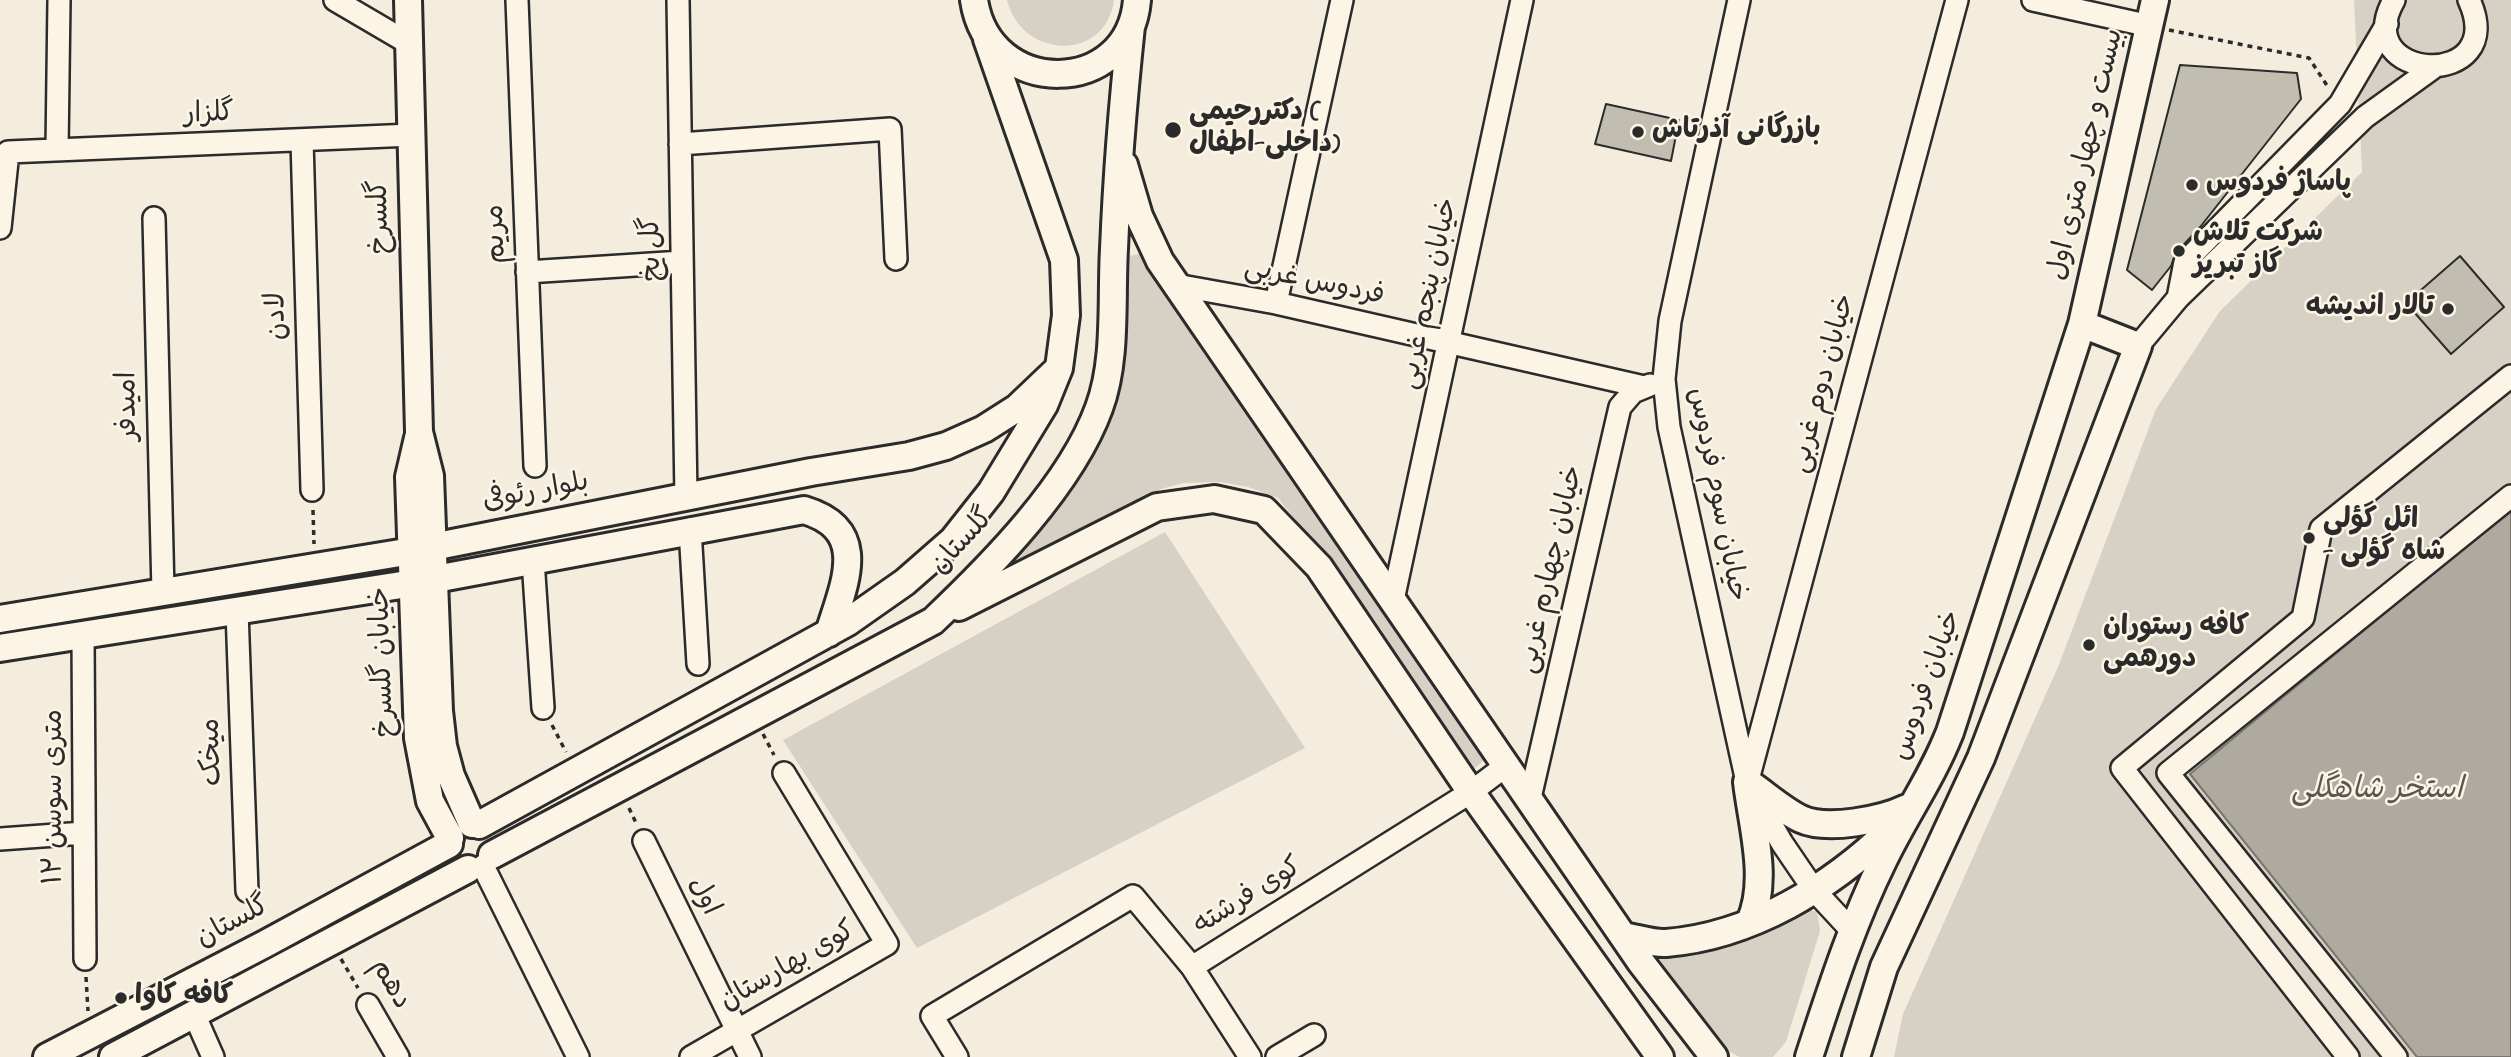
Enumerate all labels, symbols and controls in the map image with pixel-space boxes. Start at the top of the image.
street label: بیست و چهار متری اول [2043,26,2133,284]
place label: دکتررحیمی ( داخلی-اطفال) [1189,97,1340,163]
street label: گلزار [183,98,235,134]
place label: بازرگانی آذرتاش [1652,115,1821,149]
marker: دکتررحیمی ( داخلی-اطفال) [1163,120,1183,140]
marker: بازرگانی آذرتاش [1630,124,1646,140]
place label: پاساژ فردوس [2206,168,2351,202]
marker: پاساژ فردوس [2184,177,2200,193]
street label: گلسرخ [365,180,399,254]
street label: خیابان پنجم غربی [1394,195,1468,393]
street label: مریم [480,204,516,264]
street label: گل یخ [637,216,671,282]
place label: شرکت تلاش گاز تبریز [2193,218,2323,284]
marker: شرکت تلاش گاز تبریز [2171,243,2187,259]
street label: فردوس غربی [1241,253,1387,315]
street label: لادن [261,291,297,341]
street label: خیابان دوم غربی [1785,291,1865,477]
place label: تالار اندیشه [2306,292,2434,326]
marker: تالار اندیشه [2440,301,2456,317]
street label: امیدفر [113,371,147,441]
street label: خیابان سوم فردوس [1678,385,1752,605]
street label: خیابان چهارم غربی [1513,463,1593,677]
street label: بلوار رئوفی [480,467,592,521]
street label: گلستان [925,503,1003,583]
place label: ائل گؤلی - شاه گؤلی [2323,505,2445,571]
marker: ائل گؤلی - شاه گؤلی [2301,530,2317,546]
street label: خیابان گلسرخ [366,586,404,738]
street label: خیابان فردوس [1886,607,1972,765]
place label: کافه رستوران دورهمی [2103,612,2249,678]
marker: کافه رستوران دورهمی [2081,637,2097,653]
street label: ۱۲ متری سوسن [39,709,73,885]
street label: میخک [196,718,232,786]
water label: استخر شاهگلی [2291,774,2463,810]
street label: کوی فرشته [1189,852,1309,944]
street label: اول [678,872,726,922]
street label: گلستان [192,891,276,957]
street label: کوی بهارستان [715,916,863,1020]
street label: دهم [361,954,417,1016]
place label: کافه کاوا [135,981,233,1015]
marker: کافه کاوا [113,990,129,1006]

